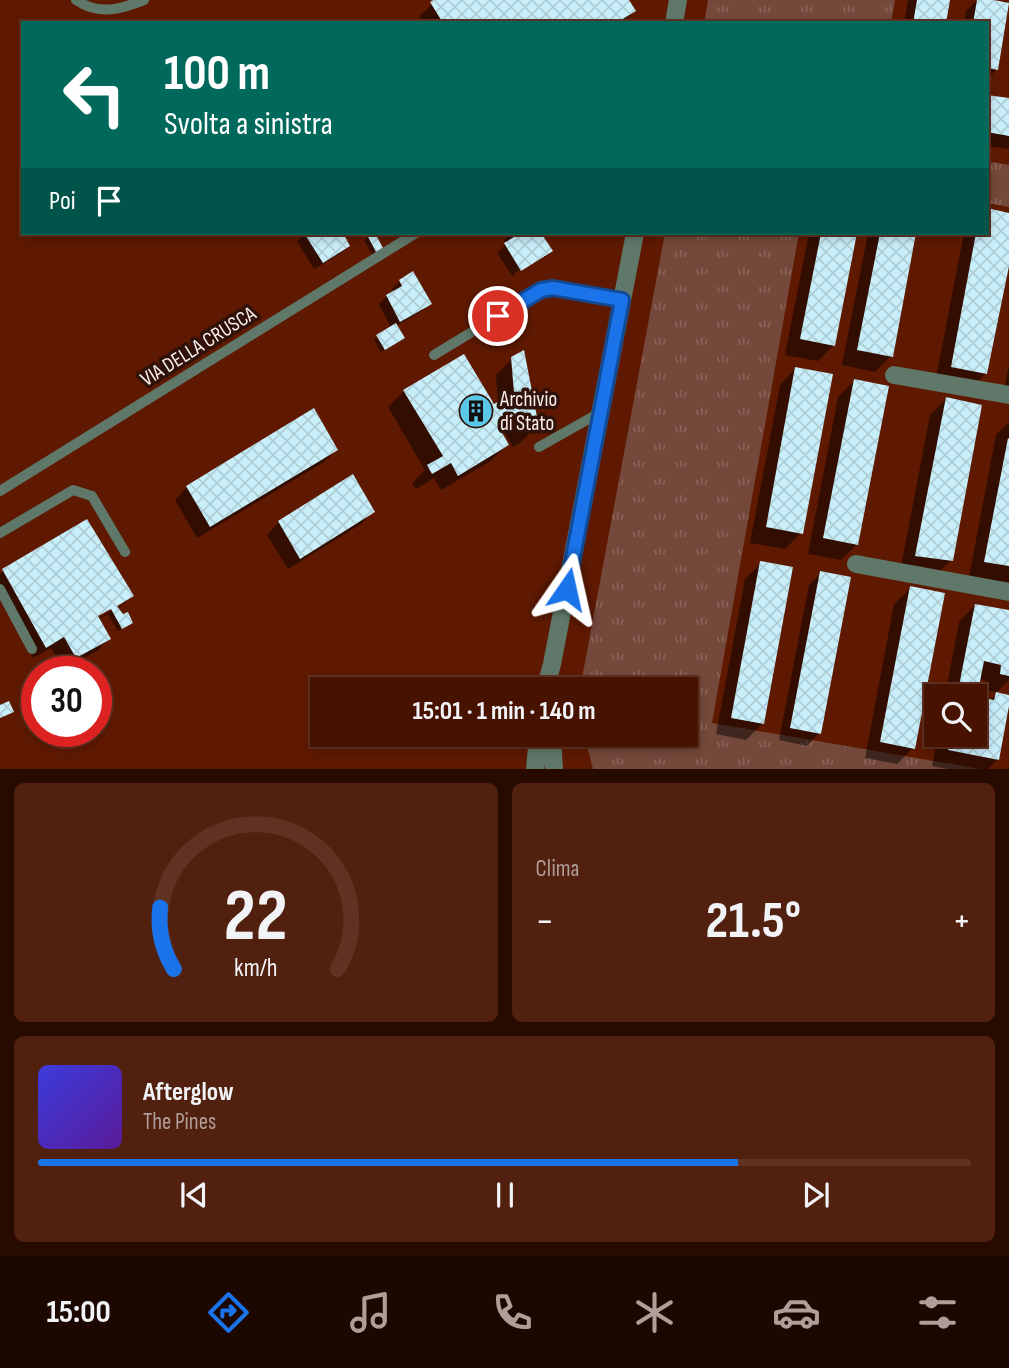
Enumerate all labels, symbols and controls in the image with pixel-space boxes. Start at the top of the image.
text: 100 m [164,45,270,104]
icon: left [49,49,140,140]
text: Svolta a sinistra [164,105,333,144]
icon: arrive [90,182,128,220]
text: Poi [49,186,76,217]
pin [468,286,528,346]
icon: arrive [479,297,517,335]
street label: VIA DELLA CRUSCA [136,300,261,392]
place label: Archivio di Stato [499,387,557,436]
building icon: Archivio di Stato [457,392,495,430]
position arrow [530,552,604,626]
speed limit sign: 30 [21,656,112,747]
map controls [924,684,987,747]
button: search [924,684,987,747]
text: 15:01 · 1 min · 140 m [412,696,596,727]
text: Clima [536,855,579,883]
text: 22 [224,873,288,961]
text: 21.5° [706,890,801,953]
text: − [536,899,554,944]
text: + [952,899,971,944]
text: km/h [234,952,277,983]
text: Afterglow [143,1077,234,1108]
text: The Pines [143,1108,216,1136]
icon: previous [175,1176,213,1214]
icon: pause [486,1176,524,1214]
icon: next [797,1176,835,1214]
icon: directions [204,1288,253,1337]
icon: music [346,1288,395,1337]
icon: phone [488,1288,537,1337]
icon: climate [630,1288,679,1337]
icon: car [772,1288,821,1337]
icon: filters [913,1288,962,1337]
text: 15:00 [46,1293,111,1332]

